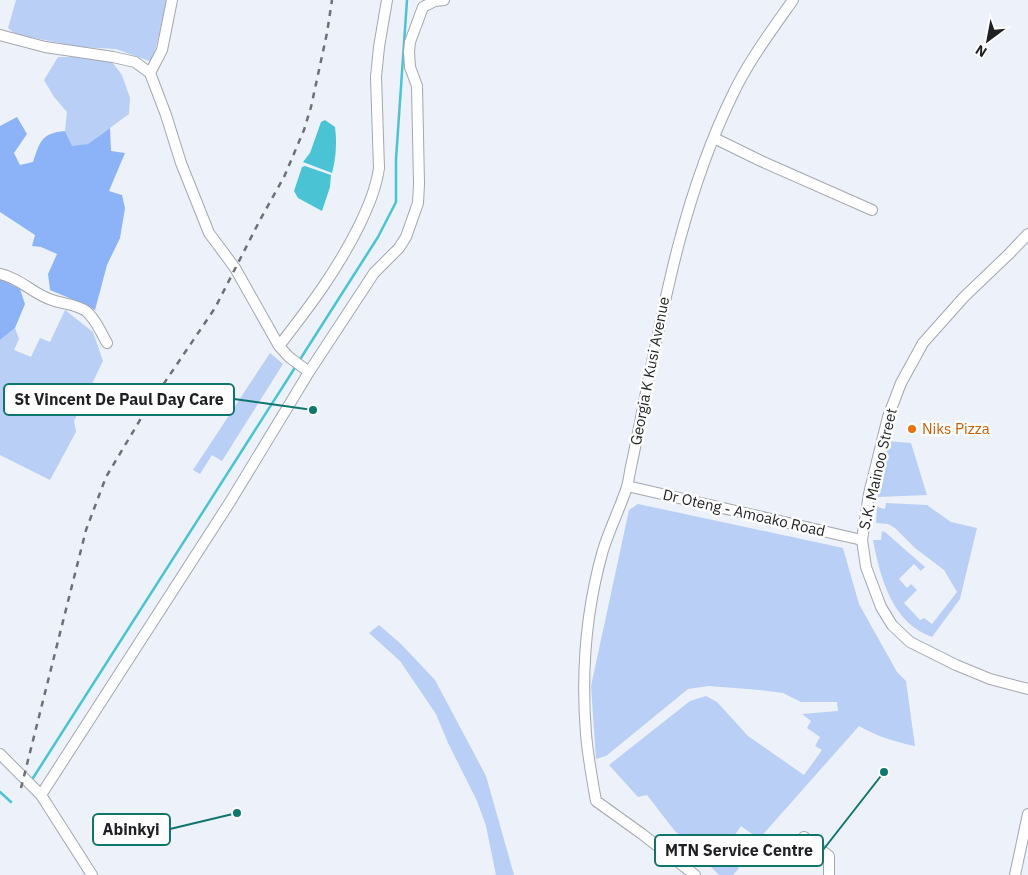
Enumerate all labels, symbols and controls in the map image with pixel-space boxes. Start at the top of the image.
north arrow [963,15,1013,65]
text: N [972,41,990,61]
street label: Georgia K Kusi Avenue [626,295,673,447]
callout: St Vincent De Paul Day Care [4,384,234,415]
text: St Vincent De Paul Day Care [14,389,224,409]
street label: S.K. Mainoo Street [854,406,901,531]
place label: Niks Pizza [922,419,990,438]
marker: Niks Pizza [906,423,918,435]
street label: Dr Oteng - Amoako Road [661,485,827,540]
callout: Abinkyi [93,814,170,845]
text: Abinkyi [102,819,160,839]
callout: MTN Service Centre [655,835,823,866]
text: MTN Service Centre [665,840,813,860]

